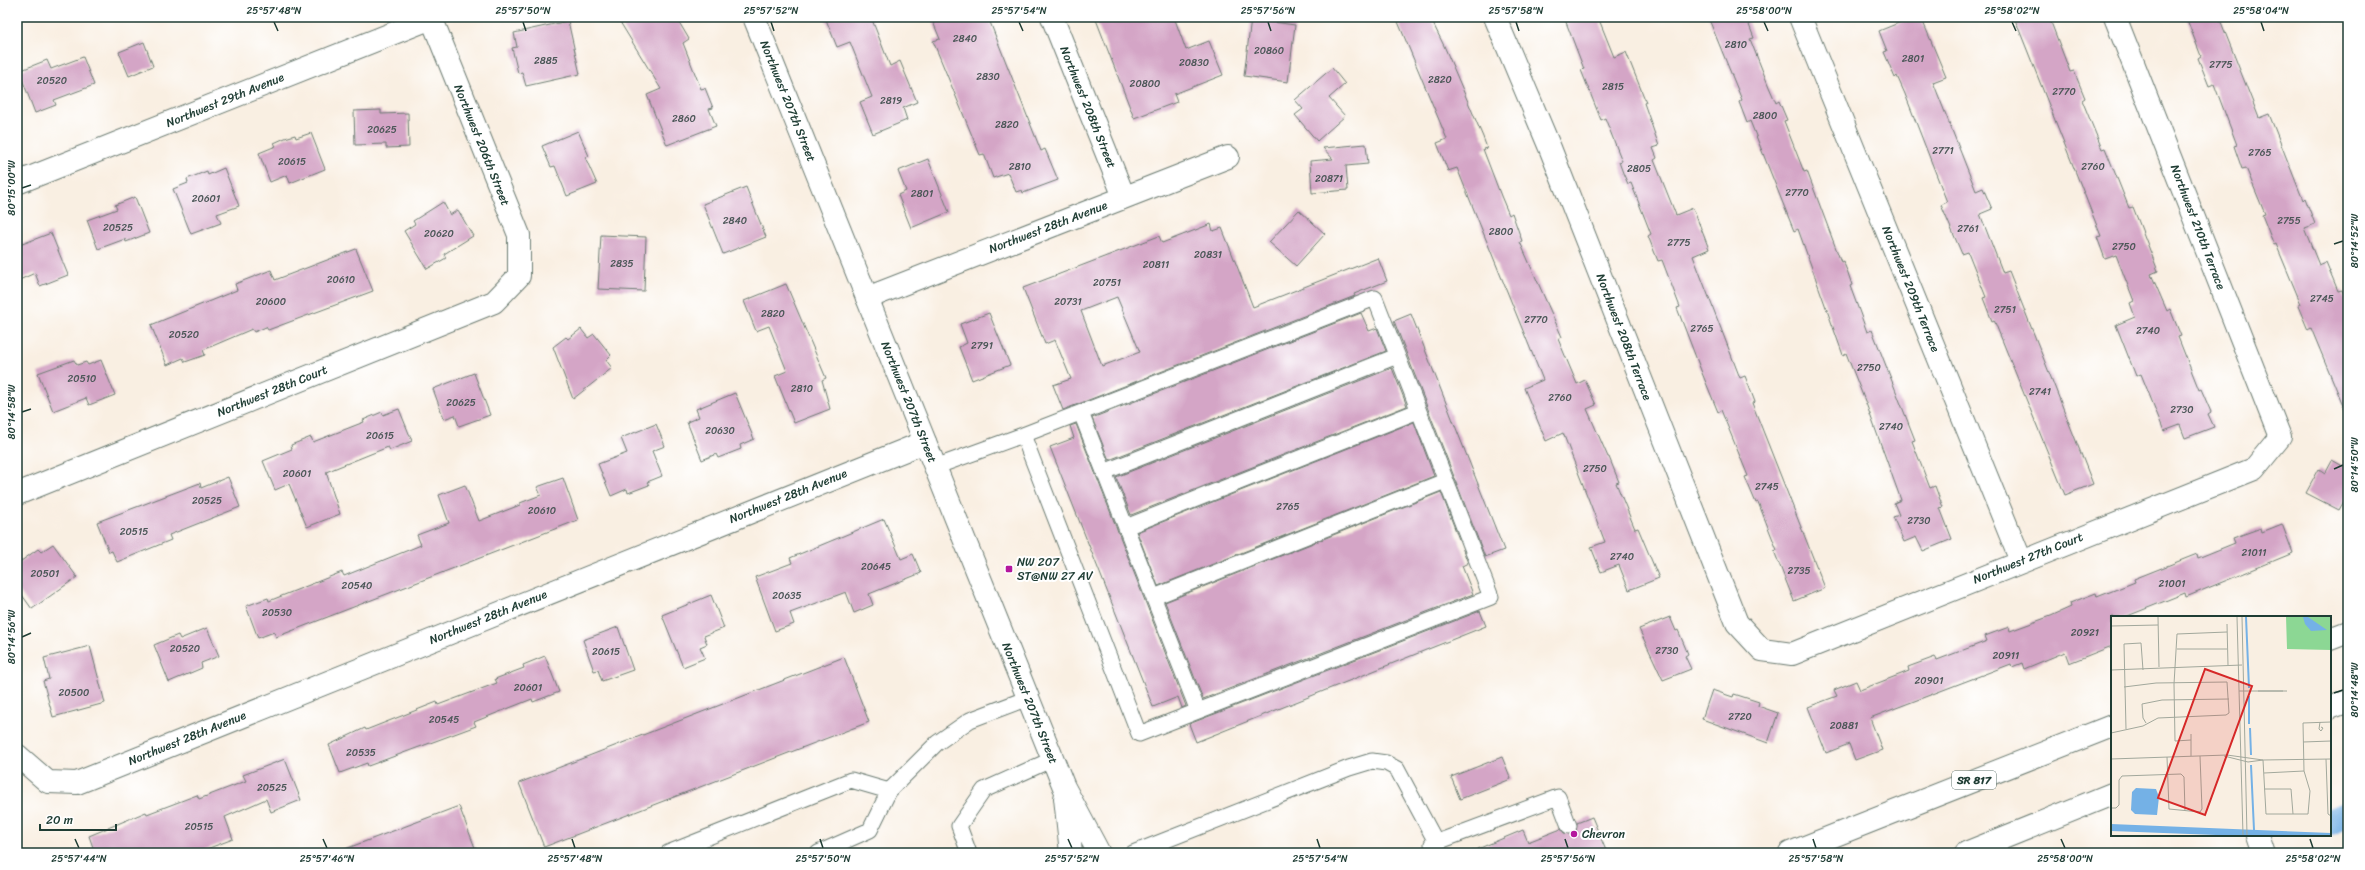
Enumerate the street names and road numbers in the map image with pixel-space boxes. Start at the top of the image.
street label: Northwest 207th Street [754,37,822,165]
street label: Northwest 208th Street [1053,43,1123,171]
street label: Northwest 29th Avenue [162,66,288,134]
street label: Northwest 206th Street [448,81,516,209]
street label: Northwest 210th Terrace [2164,161,2232,293]
street label: Northwest 28th Avenue [985,194,1111,260]
street label: Northwest 209th Terrace [1876,222,1947,356]
street label: Northwest 208th Terrace [1590,270,1658,404]
street label: Northwest 207th Street [875,338,943,466]
street label: Northwest 28th Court [213,359,331,423]
street label: Northwest 28th Avenue [726,462,851,530]
street label: Northwest 27th Court [1969,526,2087,590]
street label: Northwest 28th Avenue [426,583,551,651]
street label: Northwest 207th Street [996,639,1064,767]
street label: Northwest 28th Avenue [125,704,250,772]
road number: SR 817 [1952,771,1996,789]

